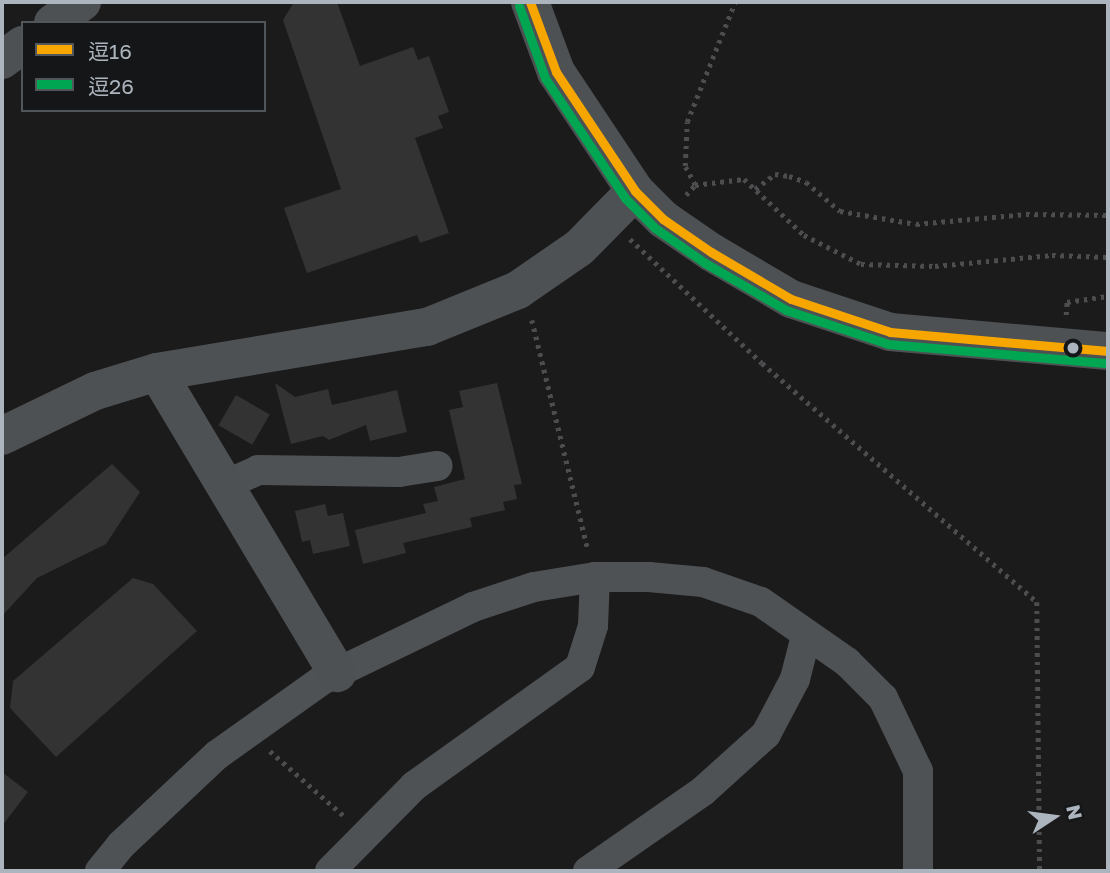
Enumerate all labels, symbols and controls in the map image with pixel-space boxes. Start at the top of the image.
legend [21,21,266,112]
text: 逗16 [88,38,132,64]
text: 逗26 [88,73,134,99]
unlabelled marker [1066,341,1080,355]
north arrow [1019,782,1089,852]
text: N [1062,803,1088,822]

